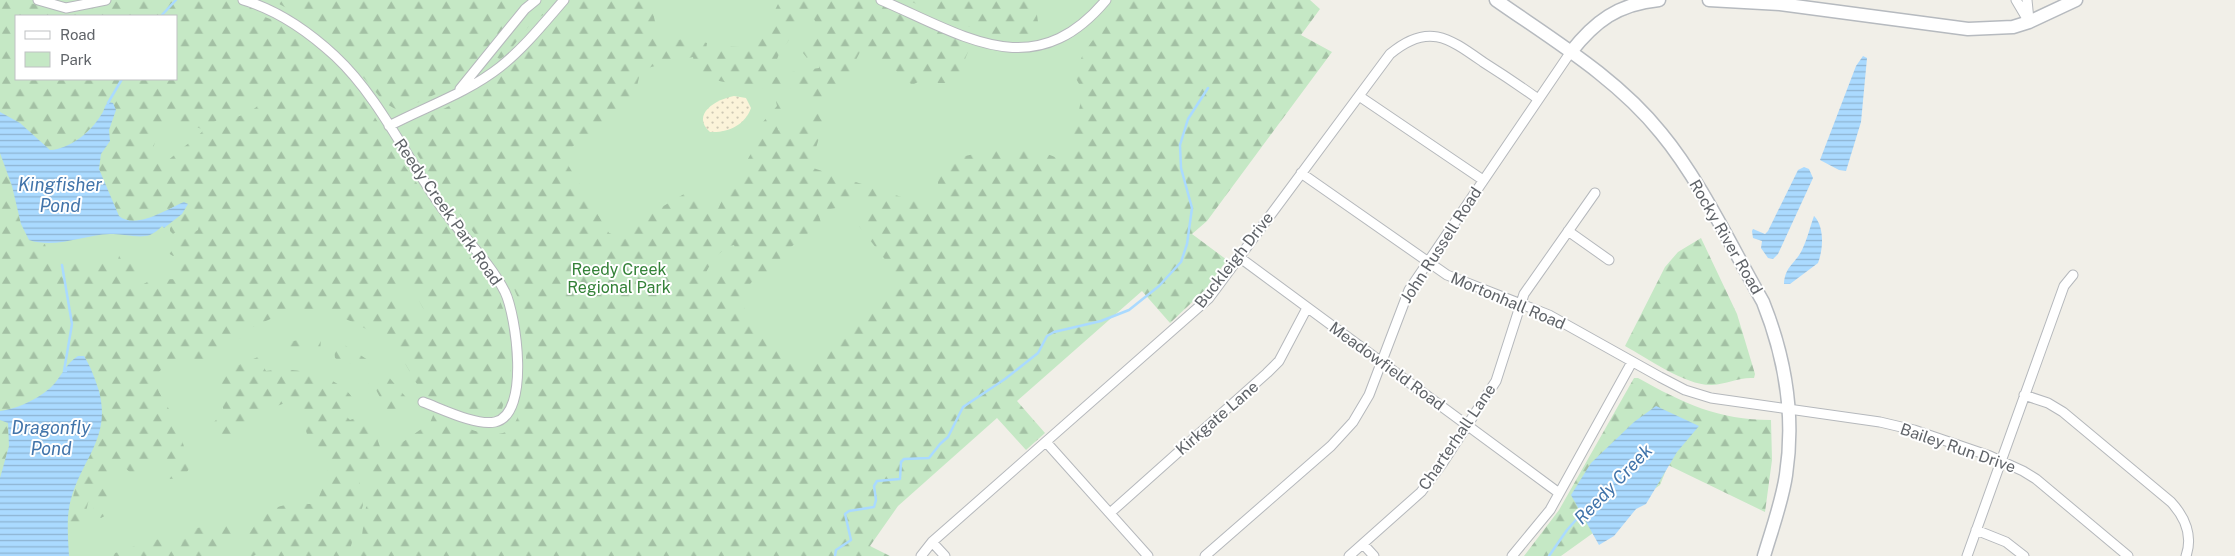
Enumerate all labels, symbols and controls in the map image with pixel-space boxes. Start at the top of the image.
legend [15,15,178,80]
text: Road [60,26,96,43]
text: Park [60,51,92,68]
street label: Reedy Creek Park Road [390,135,506,289]
water label: Kingfisher Pond [18,174,102,216]
street label: Rocky River Road [1685,176,1767,298]
street label: John Russell Road [1397,184,1485,306]
street label: Buckleigh Drive [1191,208,1277,312]
park label: Reedy Creek Regional Park [567,260,671,297]
street label: Mortonhall Road [1448,268,1568,334]
street label: Meadowfield Road [1326,318,1448,414]
street label: Kirkgate Lane [1172,377,1262,459]
street label: Charterhall Lane [1414,380,1500,494]
water label: Dragonfly Pond [12,417,91,459]
street label: Bailey Run Drive [1898,419,2018,477]
water label: Reedy Creek [1570,440,1656,528]

